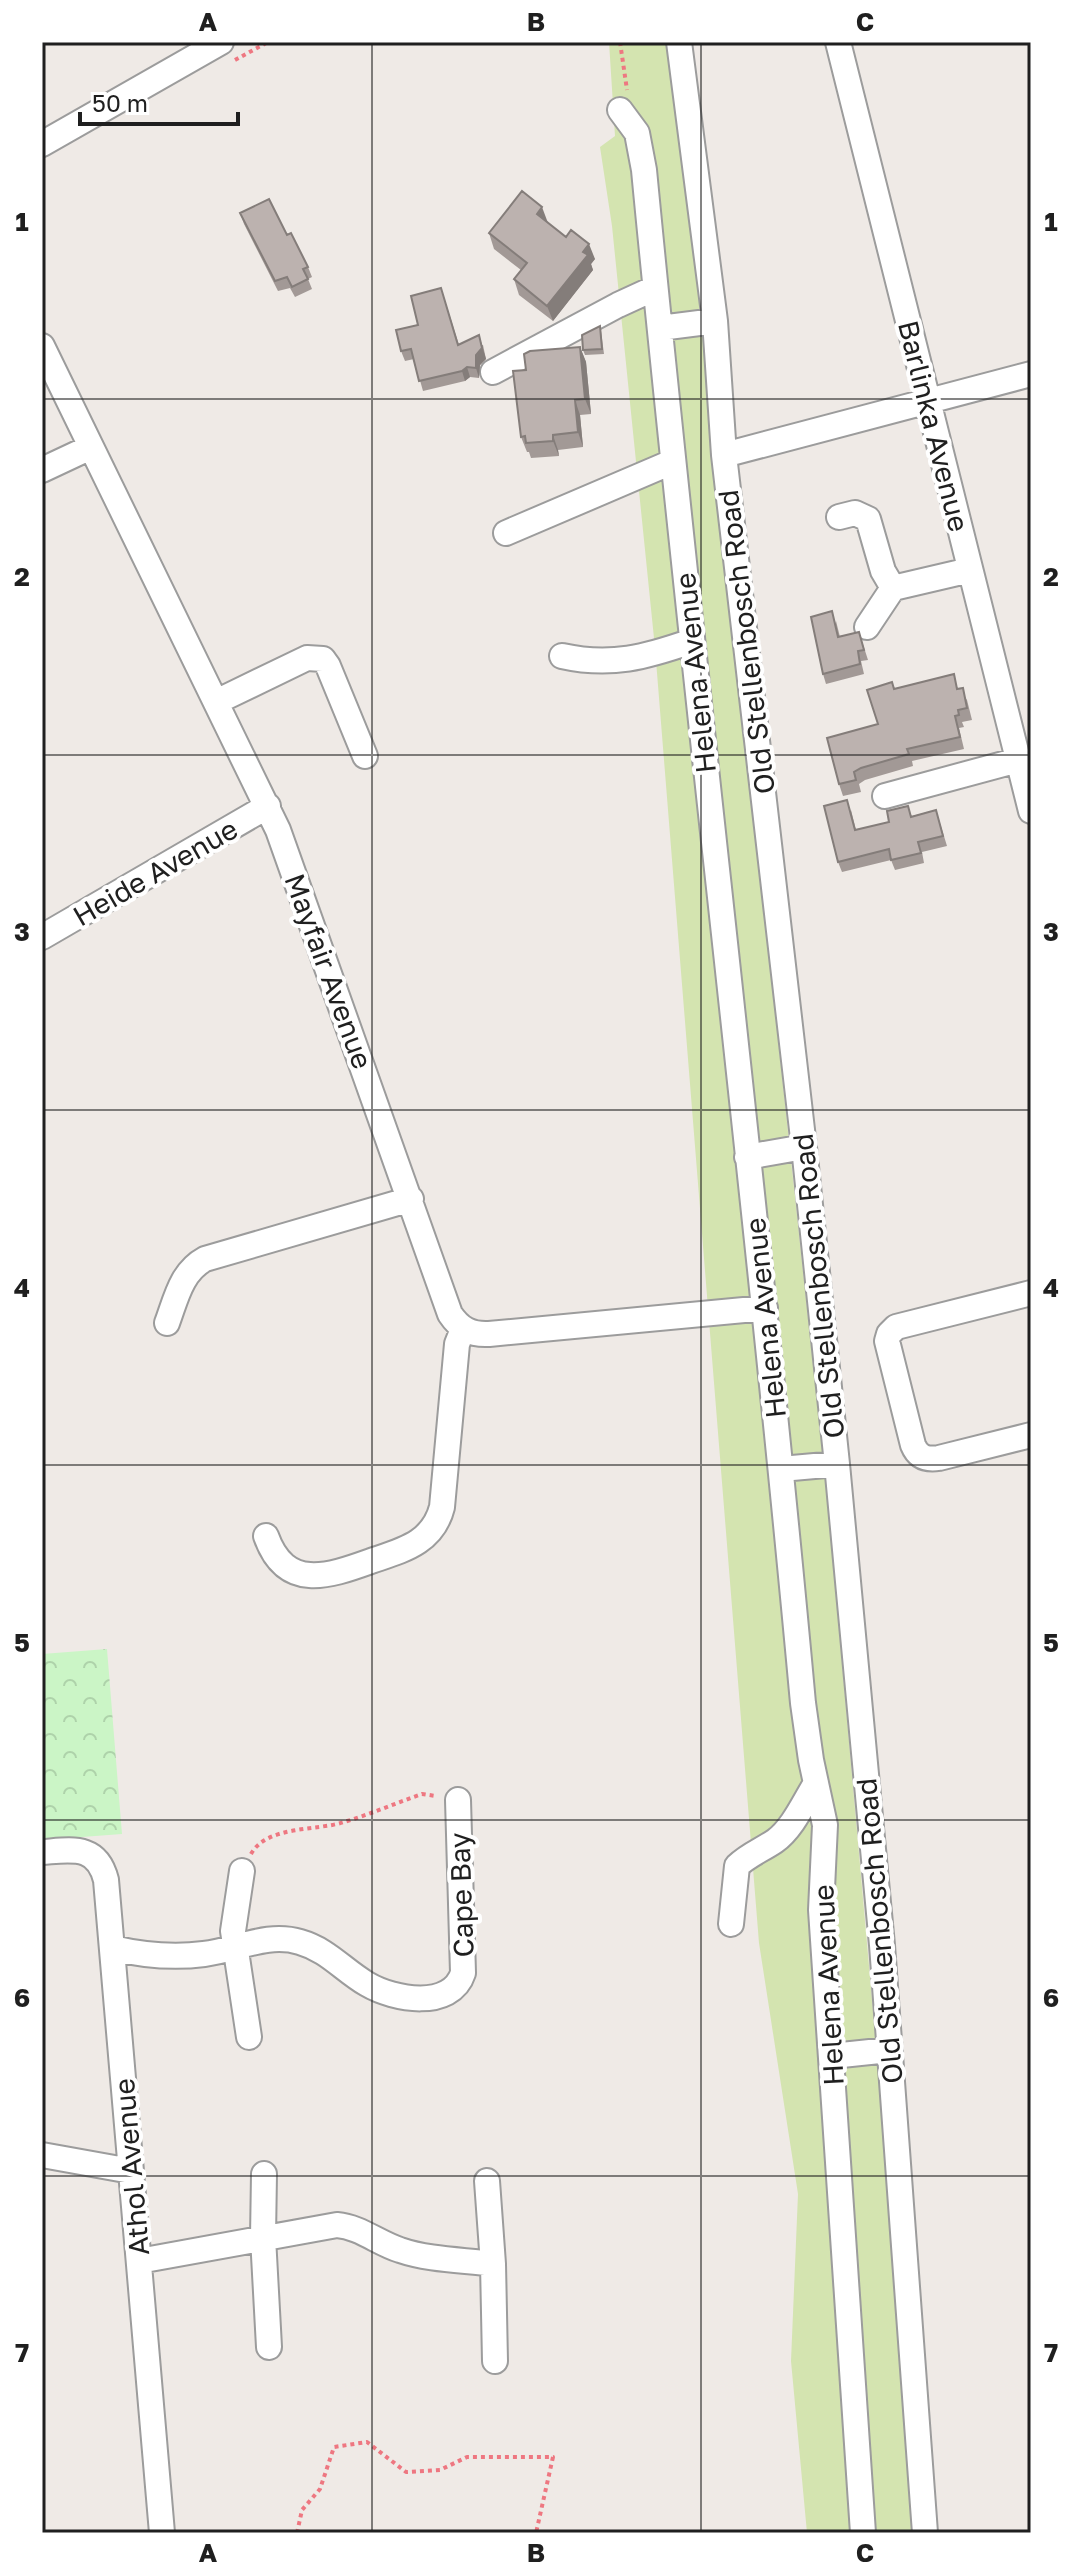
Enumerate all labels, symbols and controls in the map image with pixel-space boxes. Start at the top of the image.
text: A [199,6,218,37]
text: B [527,6,545,37]
text: C [856,6,874,37]
scale bar [80,76,238,126]
text: 50 m [92,88,148,117]
text: 1 [15,206,29,237]
text: 1 [1044,206,1058,237]
street label: Barlinka Avenue [892,317,976,535]
street label: Old Stellenbosch Road [711,488,781,796]
text: 2 [14,561,30,592]
text: 2 [1043,561,1059,592]
street label: Helena Avenue [668,571,722,775]
street label: Heide Avenue [67,812,243,932]
street label: Mayfair Avenue [278,869,380,1073]
text: 3 [14,916,30,947]
text: 3 [1043,916,1059,947]
street label: Old Stellenbosch Road [786,1132,850,1440]
street label: Helena Avenue [738,1216,792,1420]
text: 4 [14,1272,30,1303]
text: 4 [1043,1272,1059,1303]
text: 5 [14,1627,30,1658]
text: 5 [1043,1627,1059,1658]
street label: Old Stellenbosch Road [849,1777,909,2085]
street label: Cape Bay [442,1832,480,1958]
street label: Helena Avenue [806,1884,850,2086]
text: 6 [14,1982,30,2013]
text: 6 [1043,1982,1059,2013]
street label: Athol Avenue [107,2077,155,2257]
text: 7 [15,2337,29,2368]
text: 7 [1044,2337,1058,2368]
text: A [199,2537,218,2568]
text: B [527,2537,545,2568]
text: C [856,2537,874,2568]

